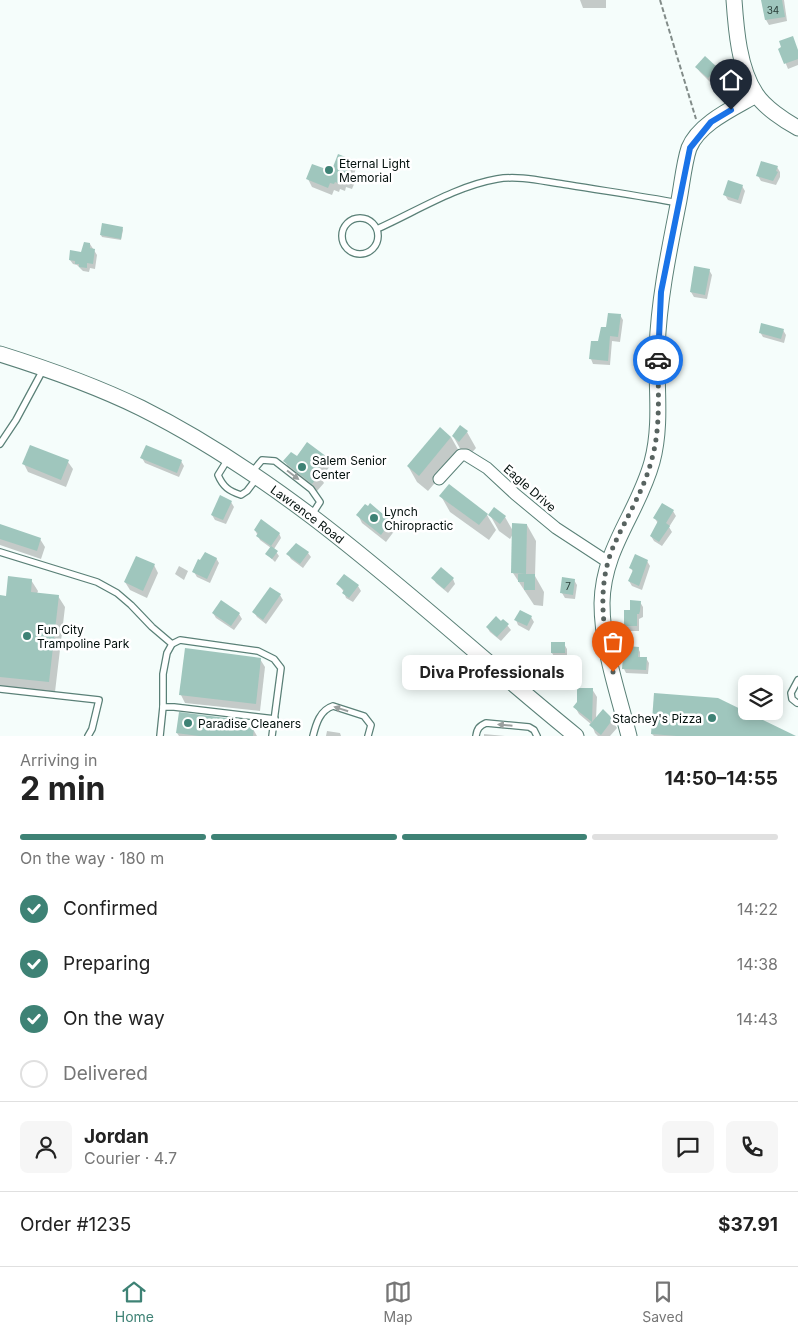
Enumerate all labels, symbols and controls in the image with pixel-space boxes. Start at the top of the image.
house number: 34 [767,4,779,16]
pin [710,59,752,110]
icon: home [717,66,745,94]
place label: Eternal Light Memorial [339,156,410,185]
marker: Eternal Light Memorial [323,164,335,176]
courier [633,335,683,385]
icon: car [644,346,672,374]
place label: Salem Senior Center [312,453,387,482]
marker: Salem Senior Center [296,461,308,473]
street label: Eagle Drive [501,461,559,515]
one-way arrow [286,470,299,481]
street label: Lawrence Road [268,482,347,546]
place label: Lynch Chiropractic [384,504,454,533]
marker: Lynch Chiropractic [368,512,380,524]
house number: 7 [565,580,571,592]
pin [592,621,634,672]
place label: Fun City Trampoline Park [37,622,130,651]
icon: bag [599,628,627,656]
marker: Fun City Trampoline Park [21,630,33,642]
callout: Diva Professionals [403,654,583,690]
text: Diva Professionals [420,662,564,682]
map controls [738,675,783,720]
button: layers [738,675,783,720]
one-way arrow [334,704,349,712]
place label: Stachey's Pizza [612,711,702,726]
marker: Stachey's Pizza [706,712,718,724]
place label: Paradise Cleaners [198,716,301,731]
marker: Paradise Cleaners [182,717,194,729]
one-way arrow [497,721,513,729]
text: Arriving in [20,750,97,770]
text: 14:50–14:55 [664,767,778,790]
text: 2 min [20,769,106,808]
text: On the way · 180 m [20,848,164,868]
icon: check [20,895,48,923]
text: Confirmed [63,897,158,920]
text: 14:22 [737,899,778,919]
icon: check [20,950,48,978]
text: Preparing [63,952,150,975]
text: 14:38 [737,954,778,974]
icon: check [20,1005,48,1033]
text: On the way [63,1007,165,1030]
text: 14:43 [736,1009,778,1029]
text: Delivered [63,1062,148,1085]
button: person [20,1121,72,1173]
button: chat [662,1121,714,1173]
button: phone [726,1121,778,1173]
text: Jordan [84,1125,149,1148]
text: Courier · 4.7 [84,1148,177,1168]
text: Order #1235 [20,1213,131,1236]
text: $37.91 [718,1213,778,1236]
tab: Home [115,1278,154,1325]
tab: Map [384,1278,413,1325]
tab: Saved [642,1278,683,1325]

